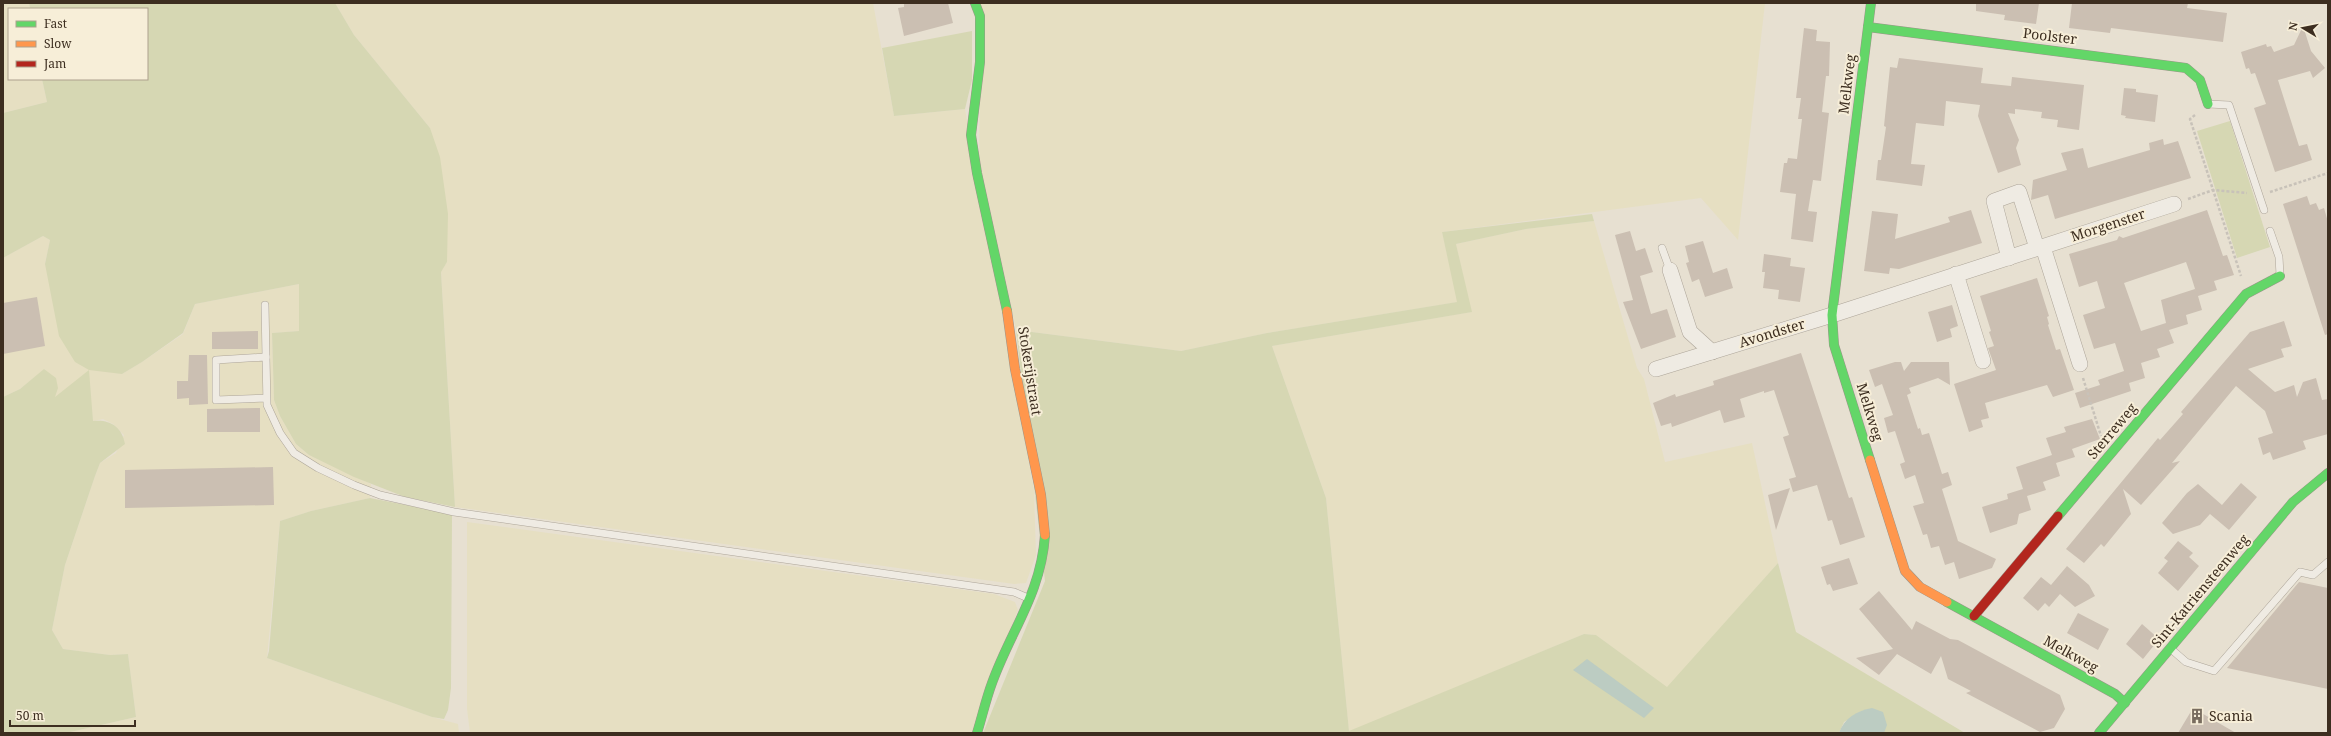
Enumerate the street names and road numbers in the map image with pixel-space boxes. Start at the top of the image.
street label: Poolster [2022,23,2079,48]
street label: Melkweg [1833,52,1860,115]
street label: Morgenster [2068,203,2148,245]
street label: Avondster [1736,313,1808,352]
street label: Stokerijstraat [1014,325,1047,417]
street label: Melkweg [1853,380,1889,444]
street label: Sterreweg [2083,398,2141,463]
street label: Sint-Katriensteenweg [2146,529,2253,652]
street label: Melkweg [2040,631,2103,677]

